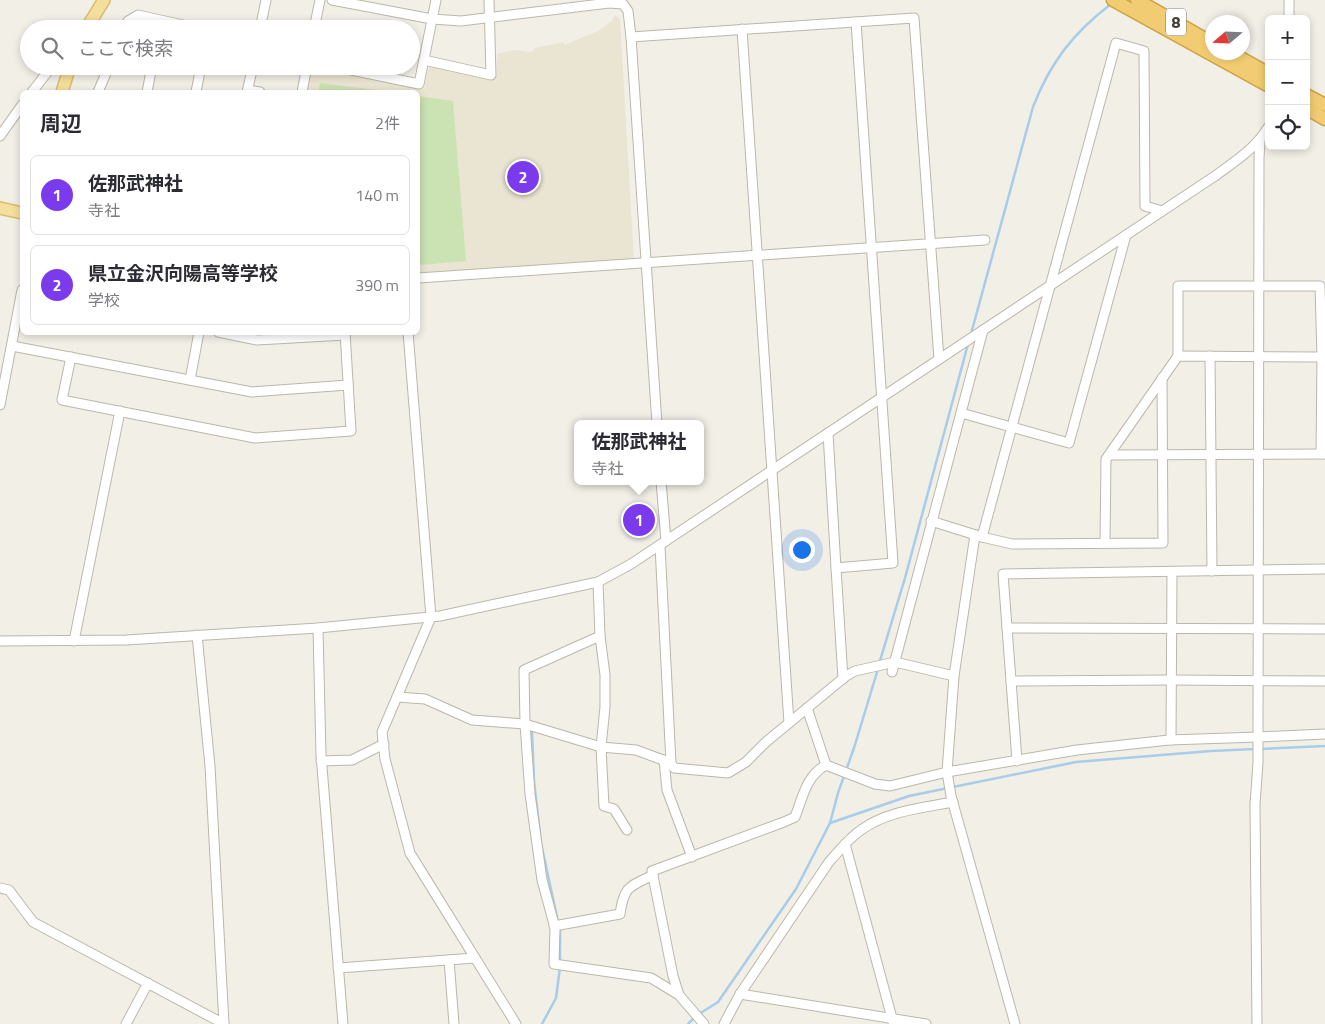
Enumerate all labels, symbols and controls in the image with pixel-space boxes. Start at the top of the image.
road number: 8 [1166,8,1186,36]
north arrow [1205,15,1250,60]
map controls [1265,15,1310,150]
button: + [1265,15,1310,60]
search box [20,20,420,75]
text: ここで検索 [78,33,173,62]
icon: search [38,34,66,62]
button: − [1265,60,1310,105]
button: locate [1265,105,1310,150]
text: 周辺 [40,107,82,139]
text: 2件 [375,111,400,135]
pin: 2 [507,158,539,196]
text: 佐那武神社 [88,168,183,197]
text: 1 [53,183,61,207]
text: 140 m [355,183,399,207]
text: 寺社 [88,198,120,222]
text: 県立金沢向陽高等学校 [88,258,278,287]
text: 2 [53,273,61,297]
text: 390 m [355,273,399,297]
text: 学校 [88,288,120,312]
popup [574,420,704,485]
text: 佐那武神社 [591,426,687,455]
text: 寺社 [591,456,624,480]
pin: 1 [623,501,655,539]
your location [789,537,815,563]

